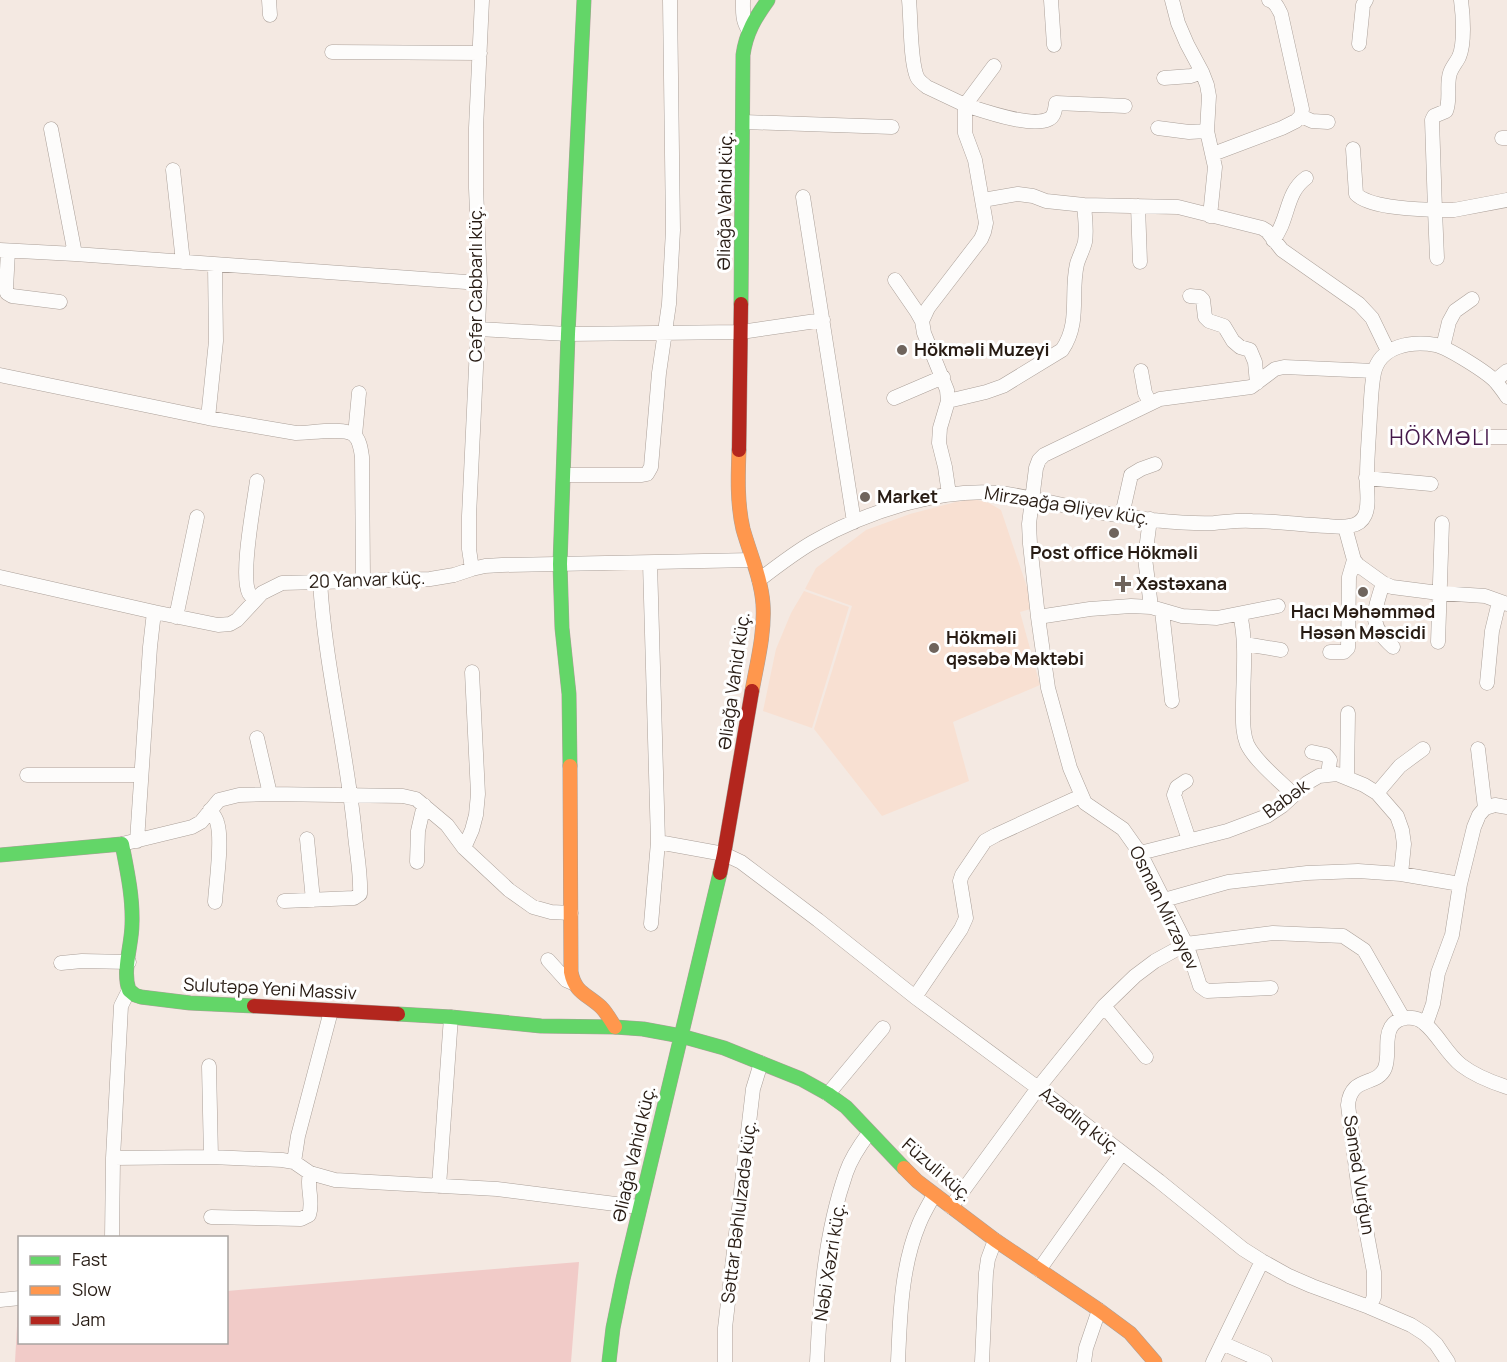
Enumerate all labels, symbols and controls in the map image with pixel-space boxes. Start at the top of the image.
street label: Əliağa Vahid küç. [711,131,737,271]
street label: Cəfər Cabbarlı küç. [463,206,487,362]
place label: Hökməli Muzeyi [914,337,1050,361]
marker: Hökməli Muzeyi [895,343,909,357]
district label: HÖKMƏLI [1389,423,1491,451]
street label: Mirzəağa Əliyev küç. [983,480,1152,530]
place label: Market [877,484,938,508]
marker: Market [858,490,872,504]
marker: Post office Hökməli [1107,526,1121,540]
place label: Post office Hökməli [1030,540,1198,564]
street label: 20 Yanvar küç. [308,565,426,593]
place label: Xəstəxana [1136,571,1227,595]
marker: Xəstəxana [1114,575,1132,593]
marker: Hacı Məhəmməd Həsən Məscidi [1356,585,1370,599]
place label: Hacı Məhəmməd Həsən Məscidi [1291,599,1435,644]
street label: Əliağa Vahid küç. [711,610,755,751]
place label: Hökməli qəsəbə Məktəbi [946,625,1084,670]
marker: Hökməli qəsəbə Məktəbi [927,641,941,655]
street label: Babək [1258,773,1314,823]
street label: Osman Mirzəyev [1124,842,1205,974]
street label: Sulutəpə Yeni Massiv [183,971,357,1005]
street label: Azadlıq küç. [1035,1081,1126,1160]
street label: Əliağa Vahid küç. [606,1083,660,1224]
street label: Səməd Vurğun [1339,1113,1381,1236]
street label: Səttar Bəhlulzadə küç. [715,1119,761,1305]
street label: Füzuli küç. [897,1132,978,1206]
street label: Nəbi Xəzri küç. [808,1201,850,1323]
legend [18,1236,228,1344]
text: Fast [72,1247,107,1271]
text: Slow [72,1277,112,1301]
text: Jam [72,1307,106,1331]

